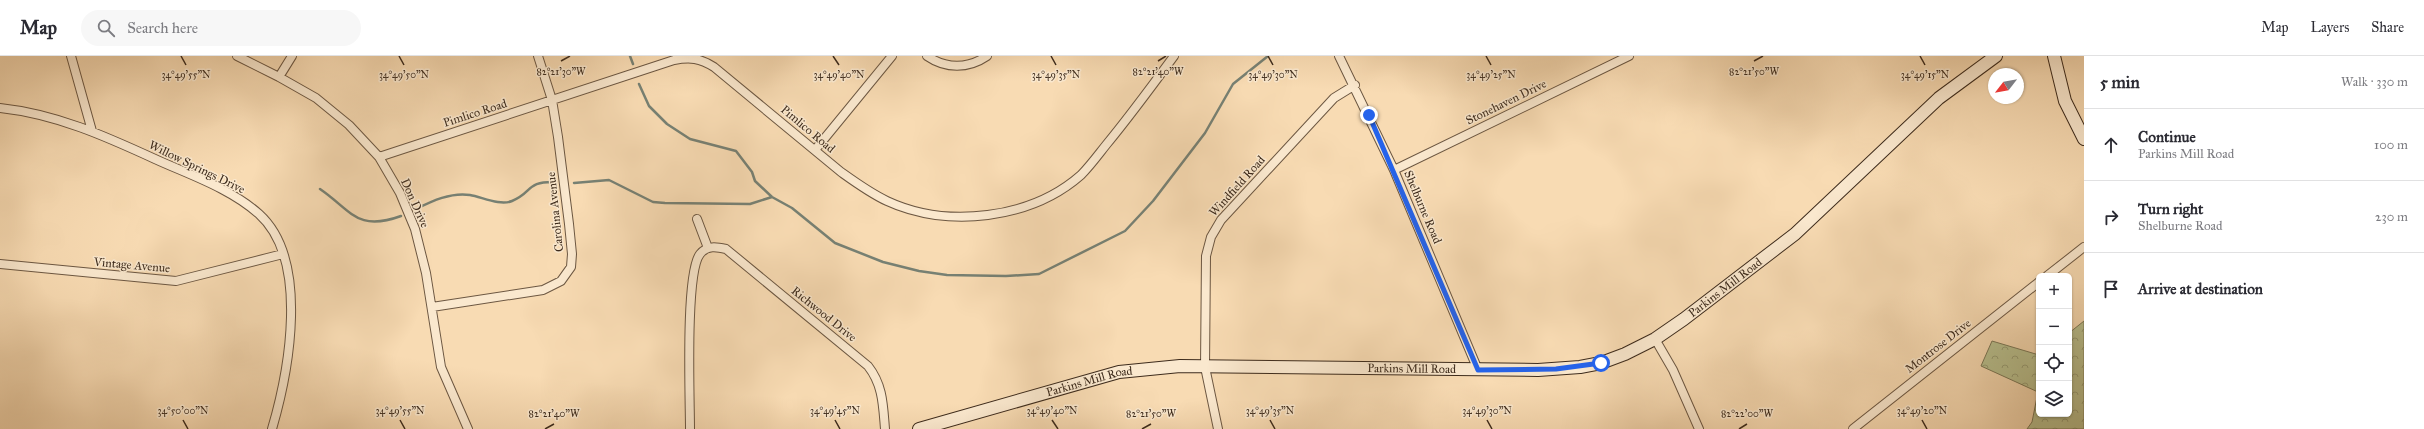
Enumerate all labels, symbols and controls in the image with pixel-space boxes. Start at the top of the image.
search box [81,10,361,46]
text: Map [20,16,57,39]
icon: search [95,17,117,39]
text: Search here [127,19,198,37]
text: Map [2261,19,2289,36]
text: Layers [2311,19,2349,36]
text: Share [2371,19,2404,36]
text: 82°21'30"W [536,66,586,78]
text: 82°21'40"W [1133,66,1184,78]
text: 82°21'50"W [1729,66,1779,78]
north arrow [1988,68,2024,104]
text: 34°49'55"N [161,69,211,81]
text: 34°49'50"N [379,69,430,81]
text: 34°49'40"N [813,69,865,81]
text: 34°49'35"N [1032,69,1081,81]
text: 34°49'30"N [1248,69,1298,81]
text: 34°49'25"N [1466,69,1516,81]
text: 34°49'15"N [1901,69,1950,81]
text: 5 min [2100,72,2140,93]
text: Walk · 330 m [2341,74,2408,90]
street label: Stonehaven Drive [1463,76,1549,128]
street label: Pimlico Road [441,96,509,130]
street label: Pimlico Road [778,102,838,156]
route end [1360,106,1378,124]
text: Continue [2138,128,2196,146]
icon: ahead [2100,134,2122,156]
text: 100 m [2374,137,2408,153]
street label: Willow Springs Drive [146,138,247,197]
text: Parkins Mill Road [2138,146,2234,162]
street label: Windfield Road [1206,153,1268,219]
street label: Shelburne Road [1401,168,1445,246]
street label: Carolina Avenue [544,171,566,253]
street label: Don Drive [398,176,432,230]
text: Turn right [2138,200,2203,218]
icon: right [2100,206,2122,228]
text: 230 m [2375,209,2408,225]
text: Shelburne Road [2138,218,2223,234]
street label: Vintage Avenue [92,255,171,276]
street label: Parkins Mill Road [1686,255,1765,320]
map controls [2036,273,2072,417]
button: + [2036,273,2072,309]
icon: arrive [2100,278,2122,300]
text: Arrive at destination [2138,280,2263,298]
street label: Richwood Drive [789,283,859,345]
button: − [2036,309,2072,345]
street label: Montrose Drive [1902,316,1974,376]
button: locate [2036,345,2072,381]
route start [1592,354,1610,372]
street label: Parkins Mill Road [1367,361,1456,376]
street label: Parkins Mill Road [1045,364,1133,399]
button: layers [2036,381,2072,417]
text: 34°50'00"N [158,405,209,417]
text: 34°49'55"N [375,405,425,417]
text: 34°49'45"N [810,405,861,417]
text: 34°49'40"N [1026,405,1078,417]
text: 34°49'35"N [1246,405,1295,417]
text: 34°49'30"N [1462,405,1512,417]
text: 34°49'20"N [1897,405,1948,417]
text: 82°21'40"W [529,408,580,420]
text: 82°21'50"W [1126,408,1176,420]
text: 82°22'00"W [1721,408,1773,420]

